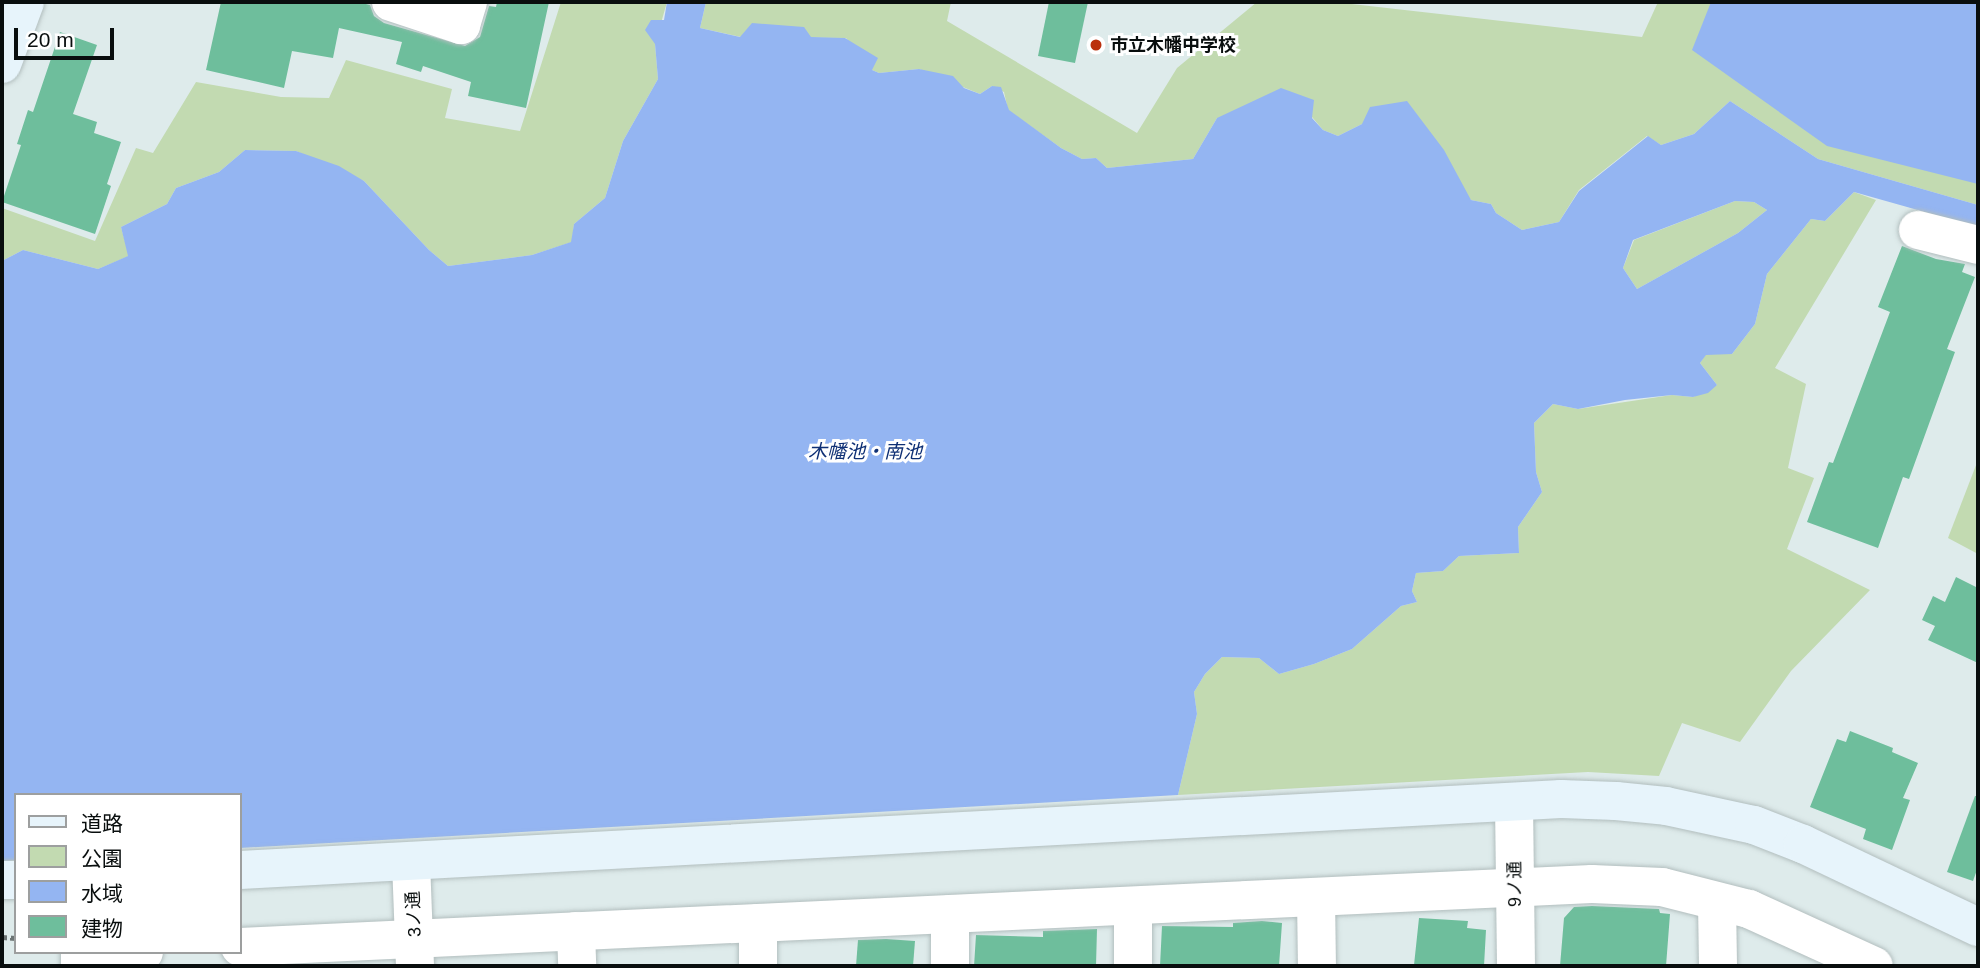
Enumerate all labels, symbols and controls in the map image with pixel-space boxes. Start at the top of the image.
scale bar [18,14,117,58]
text: 20 m [27,28,74,51]
place label: 市立木幡中学校 [1110,34,1236,56]
marker: 市立木幡中学校 [1088,37,1104,53]
water label: 木幡池・南池 [808,441,922,463]
legend [14,793,242,954]
text: 道路 [81,812,123,835]
text: 公園 [81,847,123,870]
street label: 9ノ通 [1504,861,1526,907]
text: 水域 [81,882,123,905]
street label: 3ノ通 [402,890,426,938]
text: 建物 [81,917,123,940]

